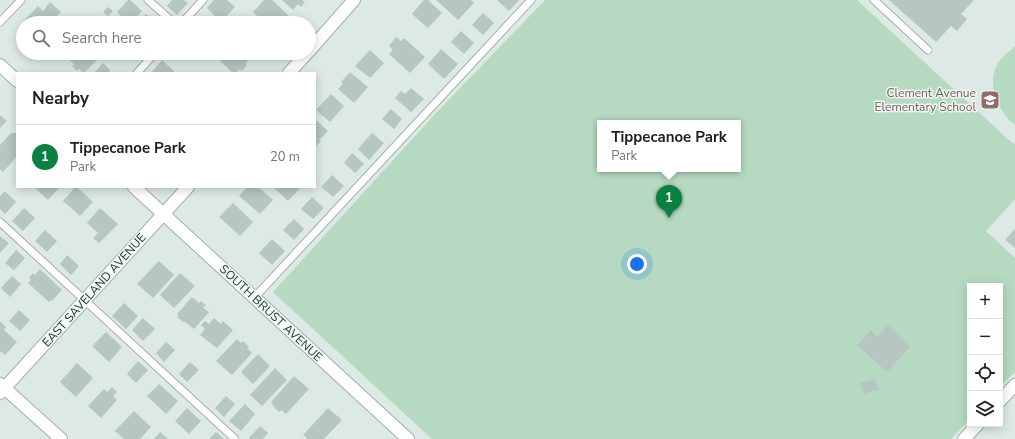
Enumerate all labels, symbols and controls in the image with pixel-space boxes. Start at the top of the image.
search box [16,16,316,60]
icon: search [30,27,52,49]
text: Search here [62,28,142,48]
place label: Clement Avenue Elementary School [875,85,976,115]
text: Nearby [32,87,89,110]
school or university icon: Clement Avenue Elementary School [979,89,1001,111]
popup [597,120,741,172]
text: Tippecanoe Park [611,127,727,147]
text: Tippecanoe Park [70,138,186,158]
text: Park [611,147,637,165]
text: 1 [41,148,49,166]
text: 20 m [270,148,300,166]
text: Park [70,158,96,176]
pin: 1 [656,185,682,218]
street label: EAST SAVELAND AVENUE [39,230,149,350]
your location [627,254,647,274]
street label: SOUTH BRUST AVENUE [216,261,326,365]
map controls [967,283,1003,427]
button: + [967,283,1003,319]
button: − [967,319,1003,355]
button: locate [967,355,1003,391]
button: layers [967,391,1003,427]

